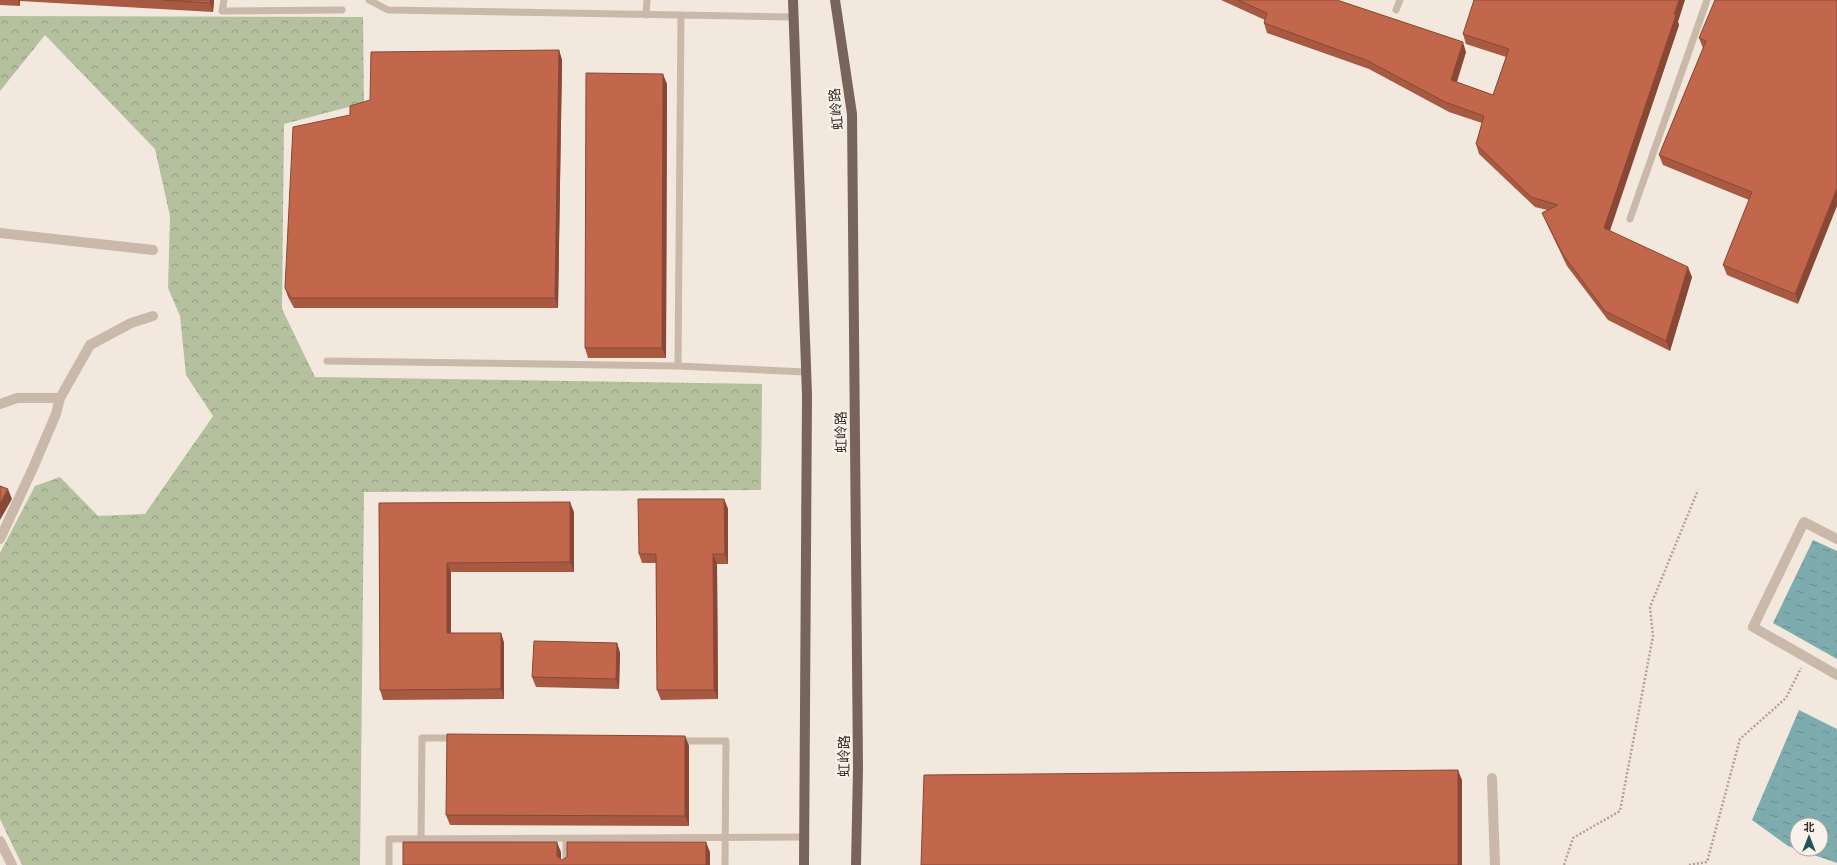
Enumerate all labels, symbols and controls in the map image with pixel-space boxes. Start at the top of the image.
street label: 虹岭路 [826,87,846,131]
street label: 虹岭路 [833,411,849,453]
street label: 虹岭路 [836,735,852,777]
north arrow [1789,817,1829,857]
text: 北 [1804,822,1815,833]

